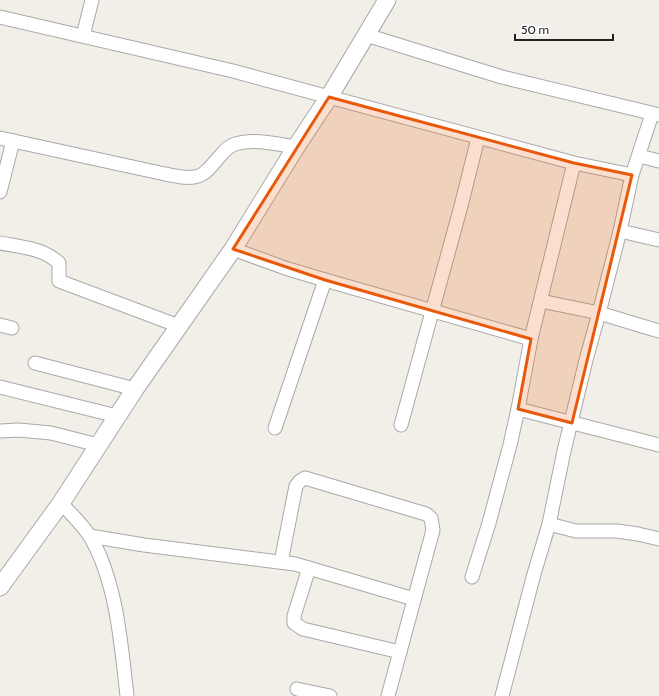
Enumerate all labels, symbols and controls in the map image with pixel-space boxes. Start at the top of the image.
scale bar [515,16,613,42]
text: 50 m [521,22,549,37]

